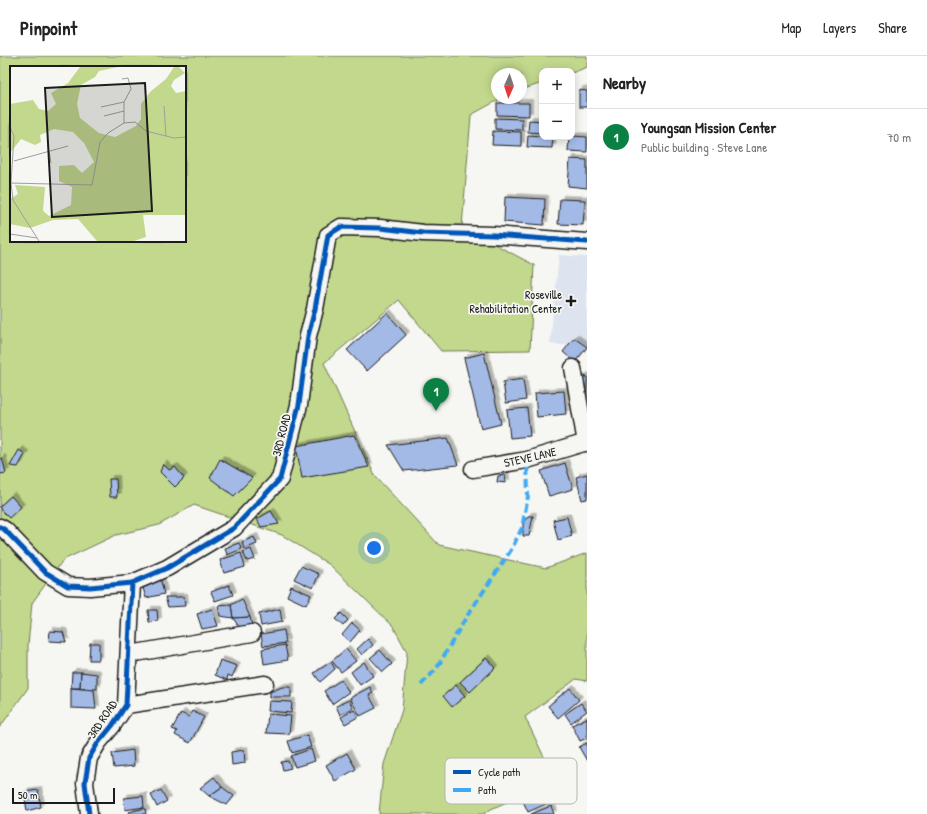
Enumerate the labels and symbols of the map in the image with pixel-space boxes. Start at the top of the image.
inset map [10,66,186,242]
north arrow [491,68,527,104]
place label: Roseville Rehabilitation Center [470,286,562,317]
marker: Roseville Rehabilitation Center [565,295,577,307]
pin: 1 [423,378,449,411]
street label: 3RD ROAD [268,412,295,458]
street label: STEVE LANE [502,443,559,471]
your location [364,538,384,558]
street label: 3RD ROAD [83,696,121,742]
legend [445,758,577,804]
text: Cycle path [478,765,521,779]
text: Path [478,783,496,797]
scale bar [12,786,115,805]

